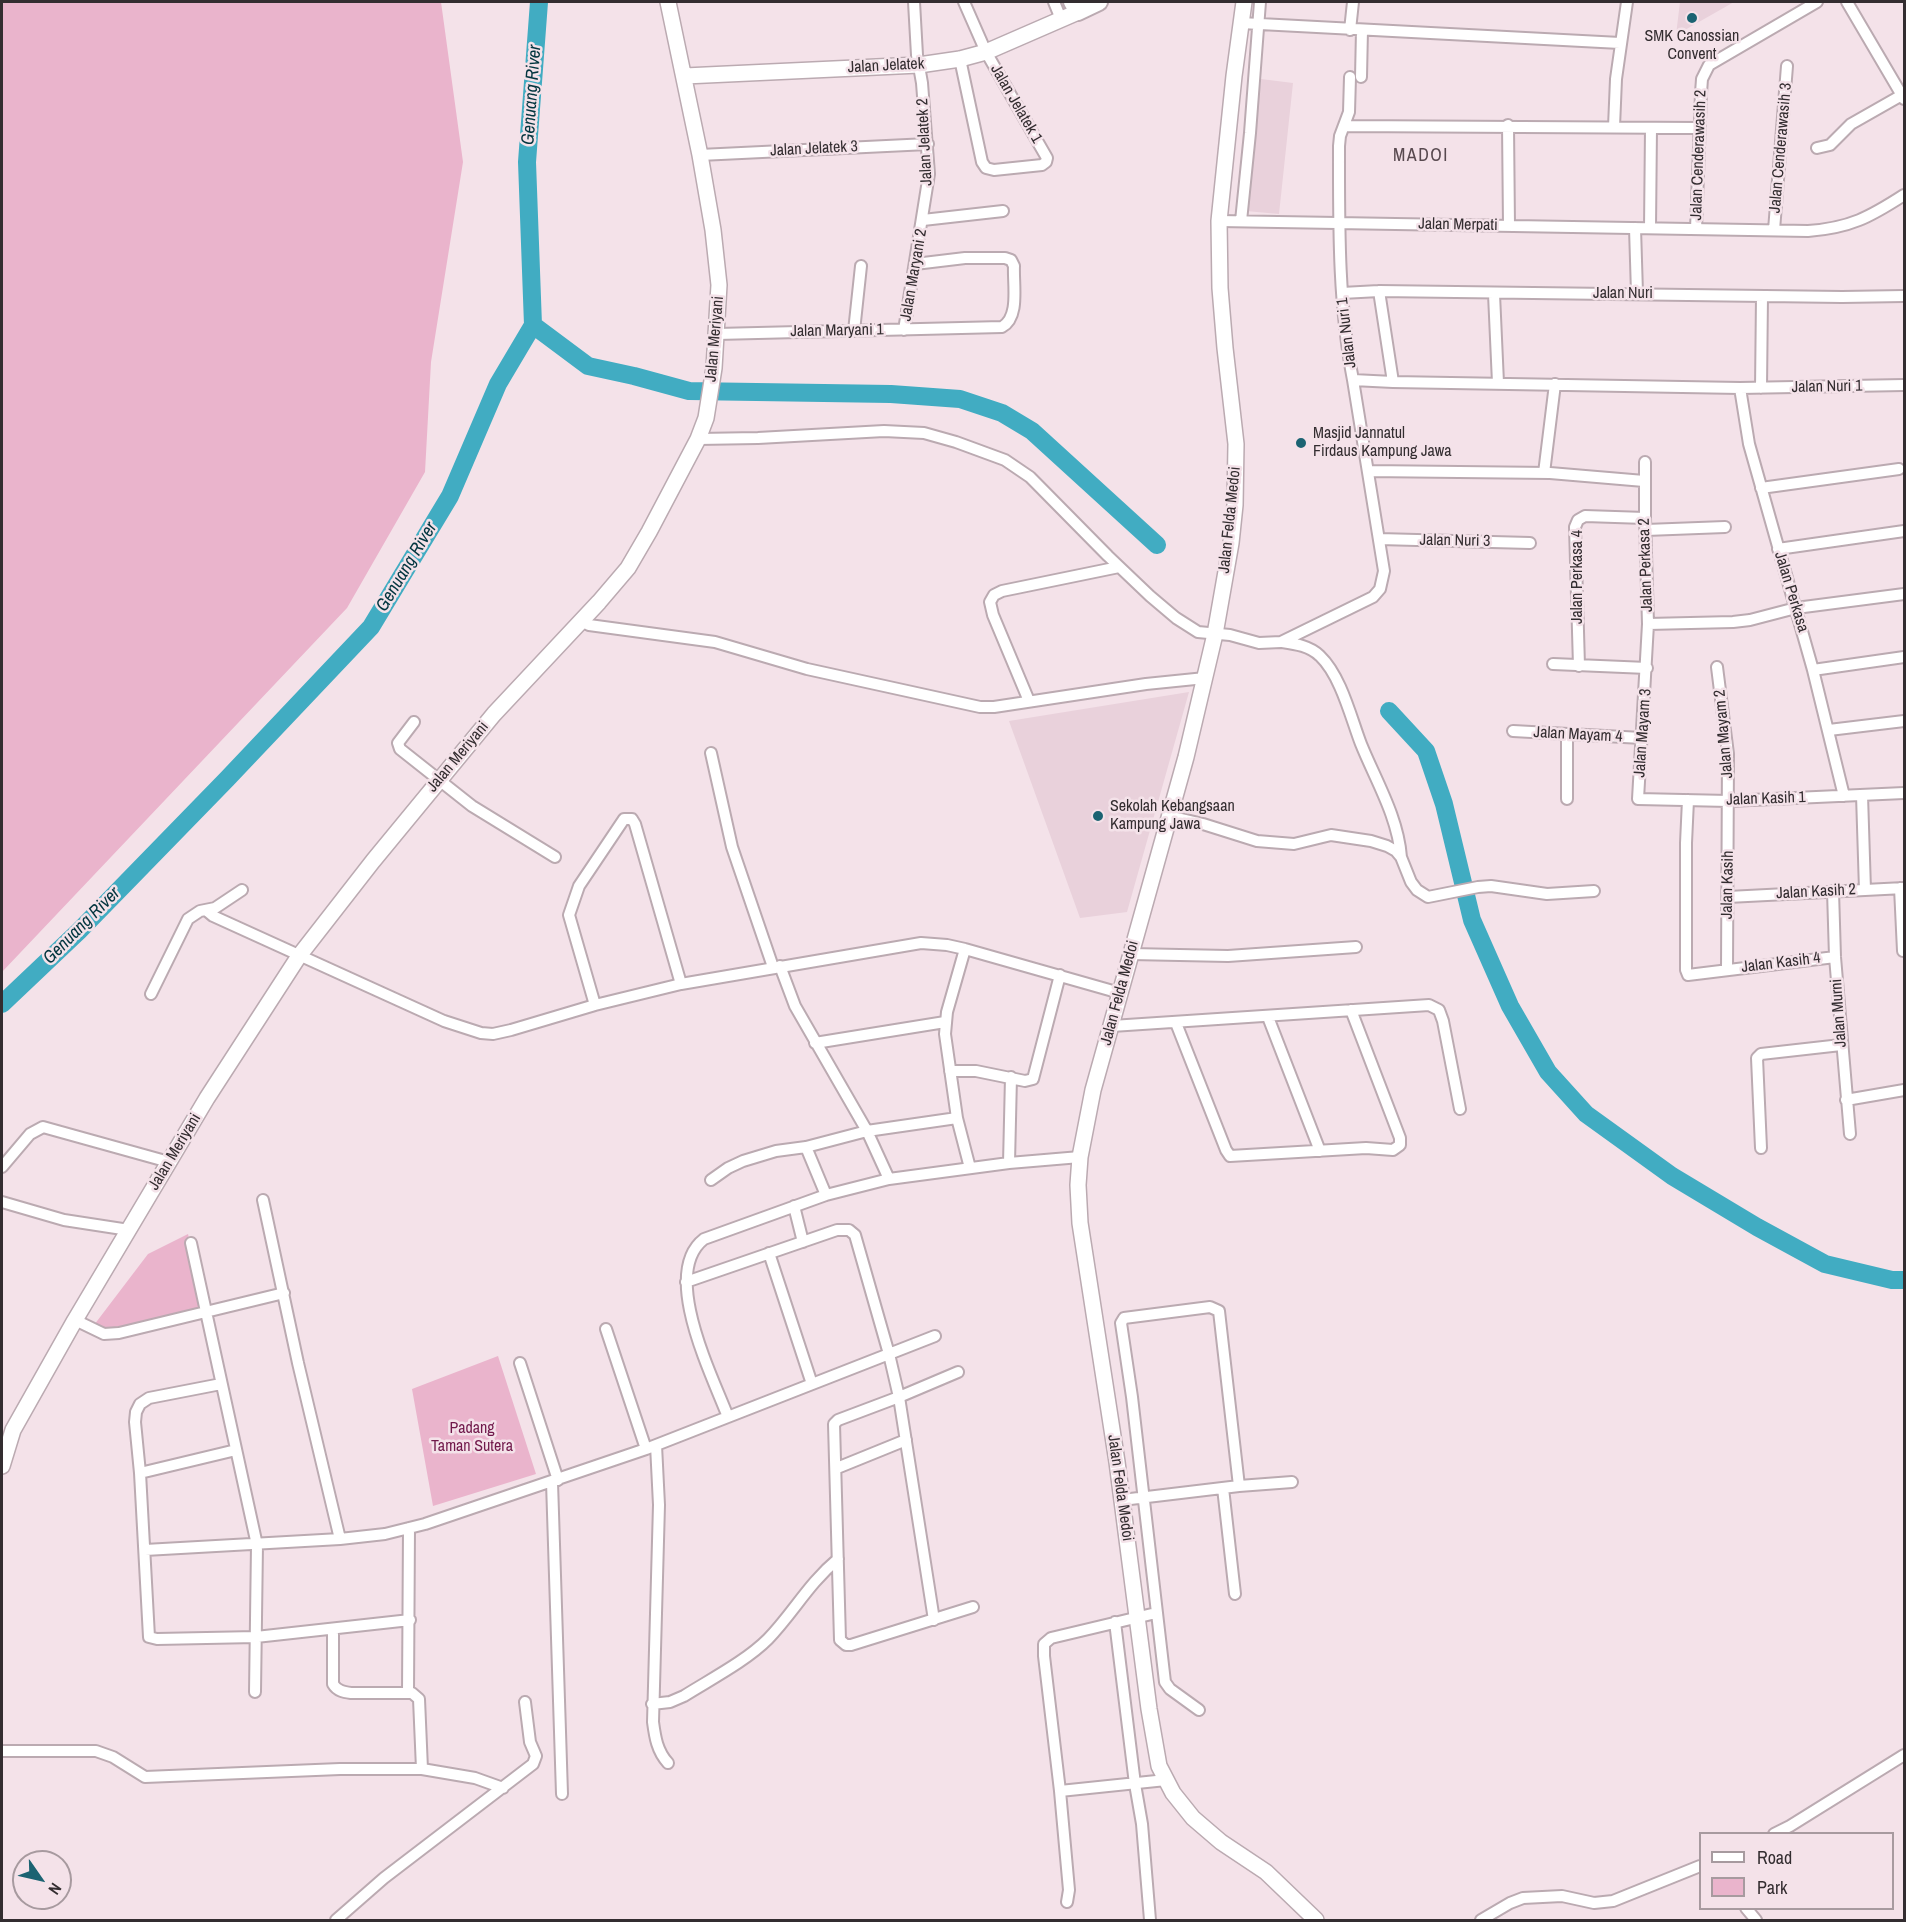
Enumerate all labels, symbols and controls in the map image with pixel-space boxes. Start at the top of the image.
marker: SMK Canossian Convent [1685,11,1699,25]
place label: SMK Canossian Convent [1645,27,1739,65]
water label: Genuang River [518,44,546,146]
street label: Jalan Jelatek [847,54,925,78]
street label: Jalan Jelatek 1 [986,61,1046,147]
street label: Jalan Cenderawasih 3 [1766,82,1796,214]
street label: Jalan Cenderawasih 2 [1687,89,1711,221]
street label: Jalan Jelatek 2 [913,98,937,186]
street label: Jalan Jelatek 3 [770,137,858,161]
district label: MADOI [1393,145,1449,167]
street label: Jalan Merpati [1418,215,1498,235]
street label: Jalan Maryani 2 [896,227,932,323]
street label: Jalan Nuri [1593,284,1653,304]
street label: Jalan Meriyani [702,295,728,383]
street label: Jalan Nuri 1 [1333,297,1361,369]
street label: Jalan Maryani 1 [790,321,884,341]
street label: Jalan Nuri 1 [1791,377,1863,397]
place label: Masjid Jannatul Firdaus Kampung Jawa [1313,424,1452,462]
marker: Masjid Jannatul Firdaus Kampung Jawa [1294,436,1308,450]
street label: Jalan Felda Medoi [1215,466,1245,574]
street label: Jalan Perkasa 2 [1635,518,1657,612]
water label: Genuang River [372,519,442,615]
street label: Jalan Perkasa 4 [1568,530,1588,624]
street label: Jalan Nuri 3 [1419,531,1491,551]
street label: Jalan Perkasa [1770,549,1812,635]
street label: Jalan Mayam 3 [1630,688,1656,778]
street label: Jalan Mayam 2 [1711,689,1737,779]
street label: Jalan Meriyani [423,718,493,796]
street label: Jalan Mayam 4 [1533,723,1623,747]
street label: Jalan Kasih 1 [1726,788,1806,810]
place label: Sekolah Kebangsaan Kampung Jawa [1110,797,1235,835]
marker: Sekolah Kebangsaan Kampung Jawa [1091,809,1105,823]
street label: Jalan Kasih [1718,851,1738,919]
street label: Jalan Kasih 2 [1776,880,1856,904]
water label: Genuang River [39,883,125,969]
street label: Jalan Felda Medoi [1097,939,1143,1047]
street label: Jalan Kasih 4 [1740,949,1822,977]
street label: Jalan Murni [1827,978,1851,1048]
street label: Jalan Meriyani [145,1110,205,1194]
park label: Padang Taman Sutera [431,1419,513,1457]
street label: Jalan Felda Medoi [1103,1434,1137,1542]
legend [1699,1832,1894,1910]
text: Road [1757,1845,1792,1870]
north arrow [12,1850,72,1910]
text: Park [1757,1875,1787,1900]
text: N [43,1879,67,1899]

